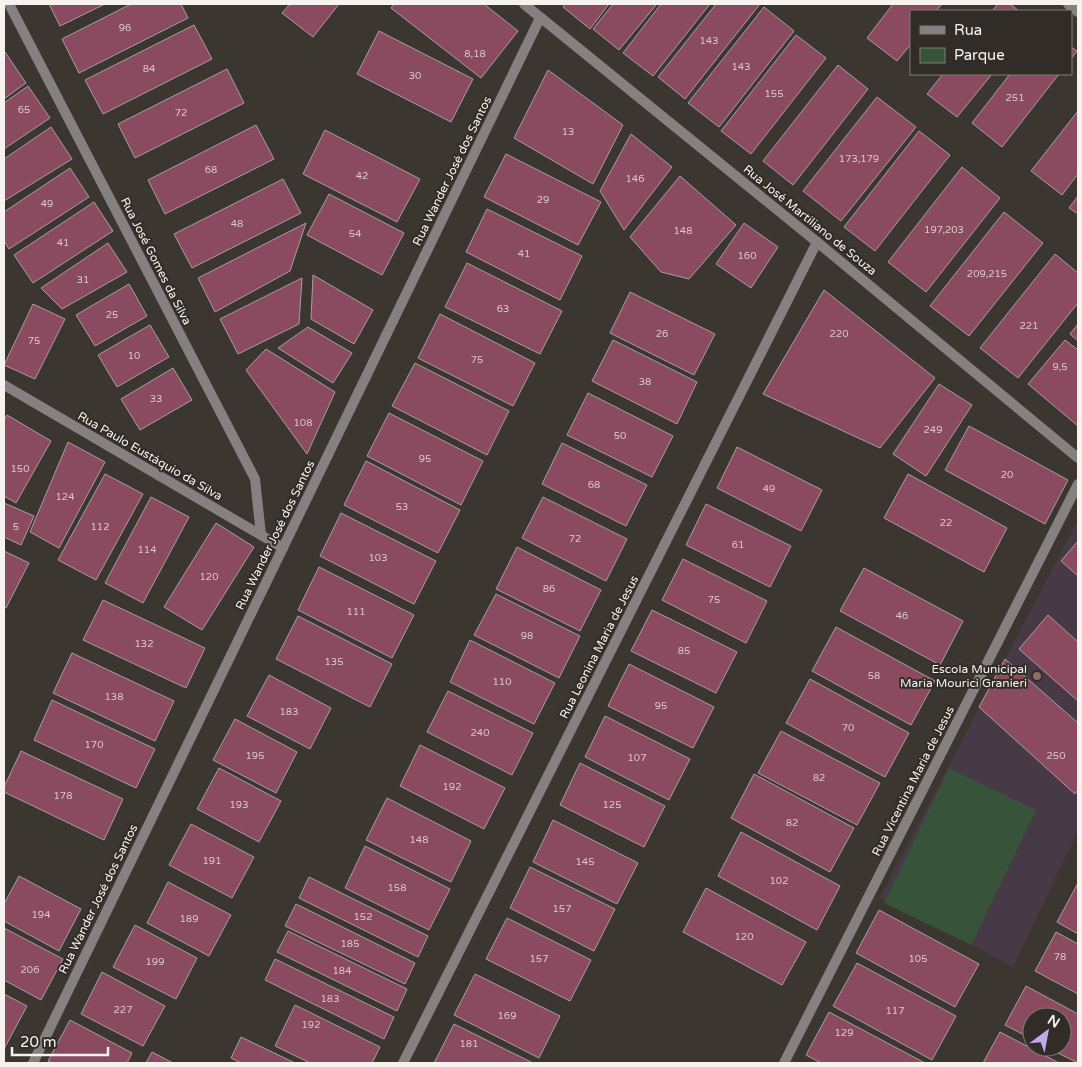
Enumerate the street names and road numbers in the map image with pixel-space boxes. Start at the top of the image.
street label: Rua Wander José dos Santos [410,94,494,248]
street label: Rua José Martiliano de Souza [741,162,879,278]
street label: Rua José Gomes da Silva [118,195,194,327]
street label: Rua Paulo Eustáquio da Silva [75,409,225,503]
street label: Rua Wander José dos Santos [233,458,317,612]
street label: Rua Leonina Maria de Jesus [557,573,641,721]
street label: Rua Vicentina Maria de Jesus [869,703,957,858]
street label: Rua Wander José dos Santos [56,822,140,976]

